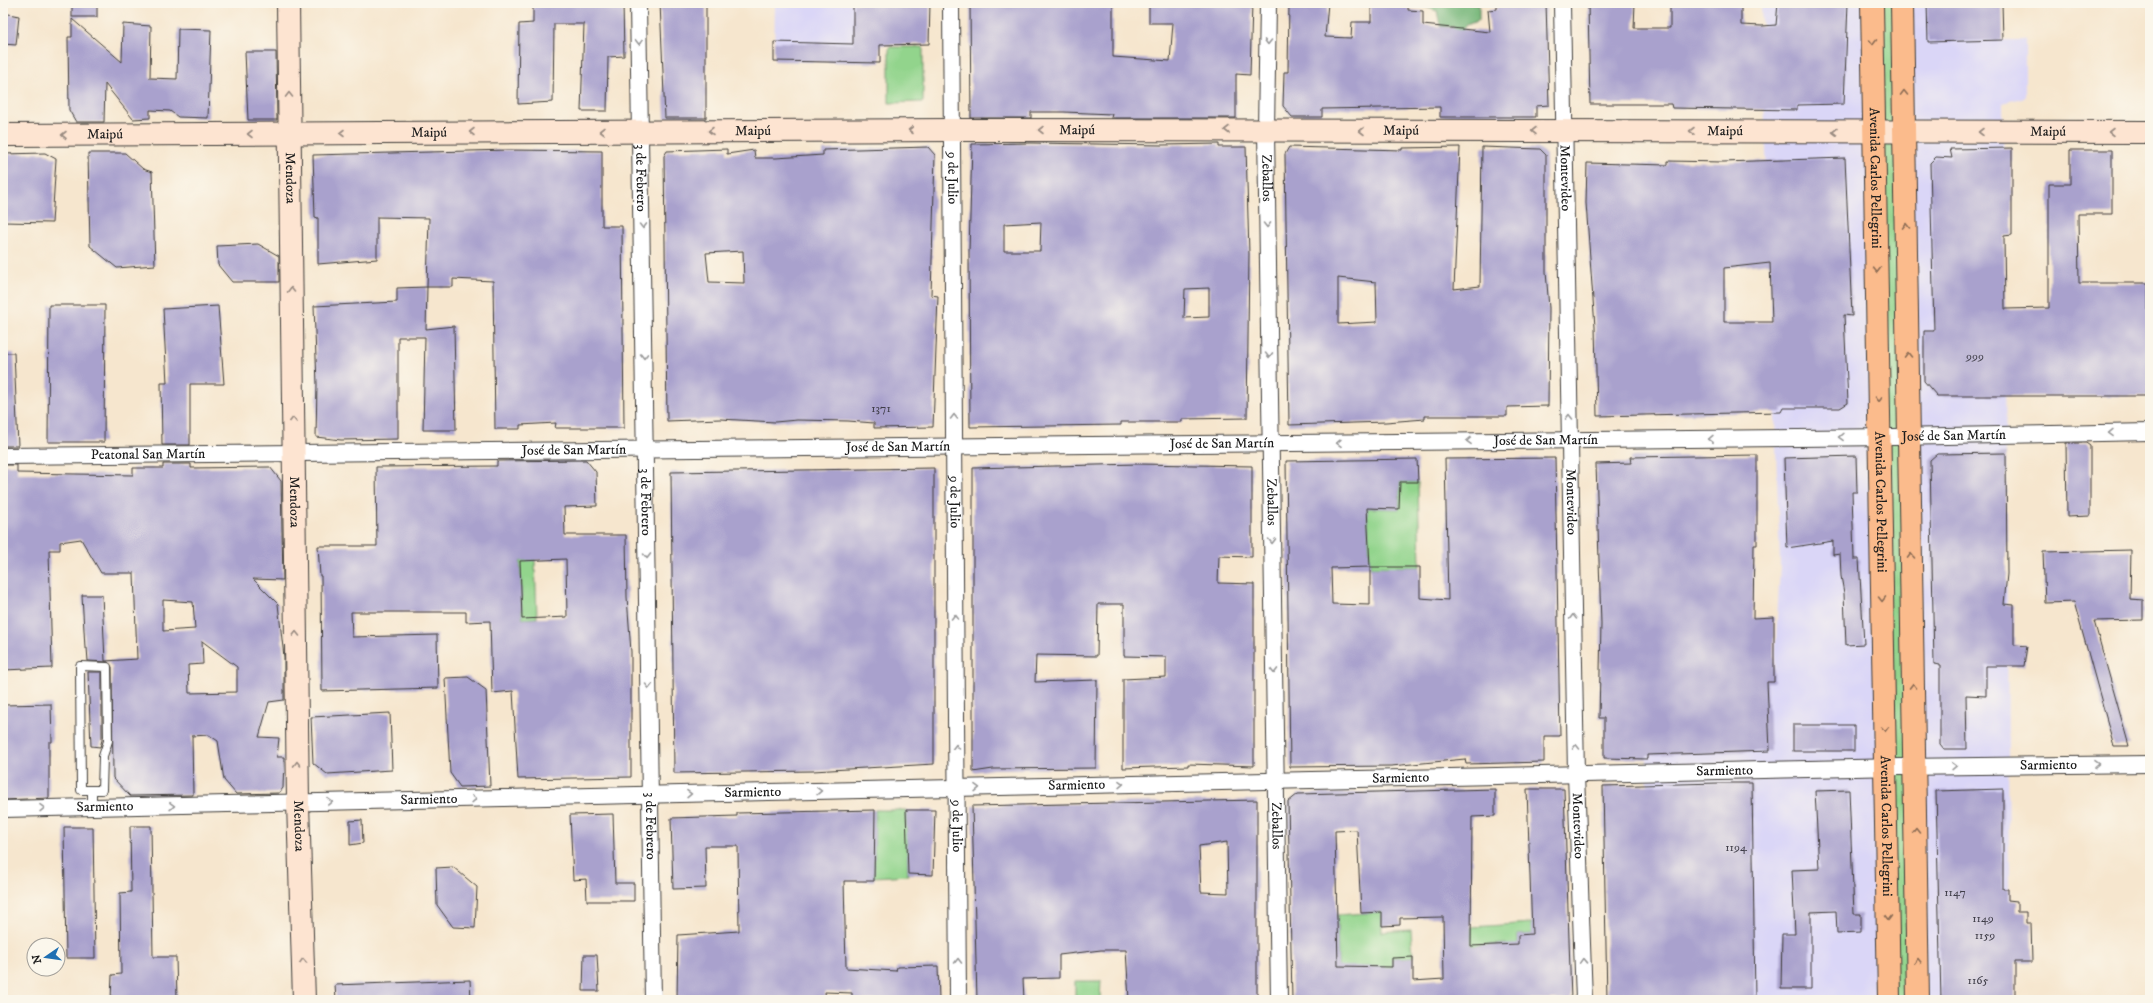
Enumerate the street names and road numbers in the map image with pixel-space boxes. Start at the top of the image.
street label: Avenida Carlos Pellegrini [1865,107,1885,249]
street label: Maipú [1059,121,1095,139]
street label: Maipú [735,122,771,140]
street label: Maipú [1383,122,1419,140]
street label: Maipú [1707,122,1743,140]
street label: Maipú [2030,123,2066,141]
street label: Maipú [411,124,447,142]
street label: Maipú [87,125,123,144]
street label: 3 de Febrero [631,144,650,212]
street label: Montevideo [1556,145,1575,211]
street label: 9 de Julio [943,151,961,205]
street label: Mendoza [281,152,300,204]
street label: Zeballos [1257,154,1276,202]
street label: José de San Martín [1899,426,2007,446]
street label: José de San Martín [1492,431,1599,450]
street label: Avenida Carlos Pellegrini [1870,431,1891,573]
street label: José de San Martín [1168,434,1275,453]
street label: José de San Martín [844,437,951,457]
street label: José de San Martín [520,441,627,460]
street label: Peatonal San Martín [91,445,206,464]
street label: 3 de Febrero [636,468,655,536]
street label: Montevideo [1561,469,1581,535]
street label: 9 de Julio [945,475,964,529]
street label: Mendoza [285,476,304,528]
street label: Zeballos [1262,478,1281,526]
street label: Avenida Carlos Pellegrini [1876,755,1896,897]
street label: Sarmiento [2020,756,2077,775]
street label: Sarmiento [1696,761,1753,781]
street label: Sarmiento [1372,768,1430,788]
street label: Sarmiento [1048,776,1106,795]
street label: Sarmiento [724,783,782,802]
street label: Sarmiento [400,790,458,809]
street label: 3 de Febrero [641,792,660,860]
street label: Montevideo [1568,792,1588,859]
street label: Sarmiento [76,797,134,816]
street label: 9 de Julio [948,799,966,853]
street label: Mendoza [289,800,308,852]
street label: Zeballos [1267,802,1286,850]

